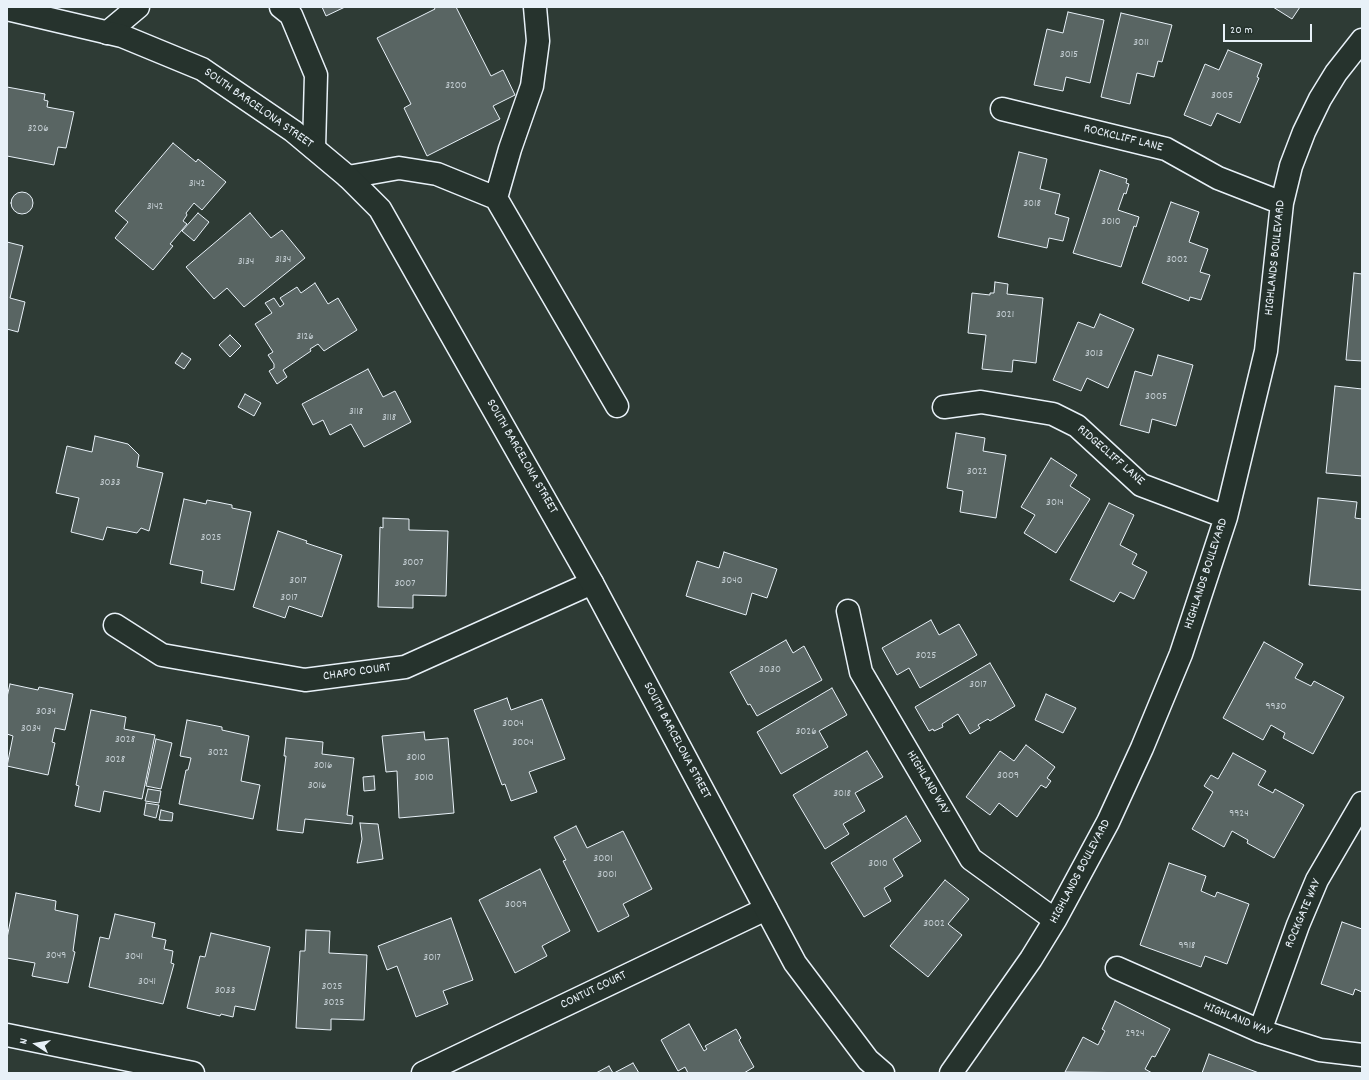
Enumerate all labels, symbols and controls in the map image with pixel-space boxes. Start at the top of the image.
scale bar [1225,16,1314,42]
text: 20 m [1230,22,1253,39]
house number: 3011 [1133,36,1149,50]
house number: 3015 [1060,48,1078,62]
street label: SOUTH BARCELONA STREET [200,65,316,153]
house number: 3200 [445,79,467,93]
house number: 3005 [1211,89,1233,103]
house number: 3206 [27,122,49,136]
street label: ROCKCLIFF LANE [1082,122,1164,156]
house number: 3142 [189,177,205,191]
house number: 3018 [1023,197,1041,211]
house number: 3142 [147,200,163,214]
street label: HIGHLANDS BOULEVARD [1262,200,1290,316]
house number: 3010 [1101,215,1121,229]
house number: 3134 [275,253,291,267]
house number: 3002 [1166,253,1188,267]
house number: 3134 [238,255,254,269]
house number: 3021 [996,308,1014,322]
house number: 3126 [296,330,314,344]
house number: 3013 [1085,347,1103,361]
house number: 3005 [1145,390,1167,404]
street label: SOUTH BARCELONA STREET [482,397,560,517]
house number: 3118 [349,405,363,419]
house number: 3118 [382,411,396,425]
street label: RIDGECLIFF LANE [1073,422,1147,490]
house number: 3022 [967,465,987,479]
house number: 3033 [100,476,120,490]
house number: 3014 [1046,496,1064,510]
street label: HIGHLANDS BOULEVARD [1182,517,1232,631]
house number: 3025 [201,531,221,545]
house number: 3007 [402,556,424,570]
house number: 3017 [289,574,307,588]
house number: 3040 [721,574,743,588]
house number: 3007 [394,577,416,591]
house number: 3017 [280,591,298,605]
house number: 3025 [916,649,936,663]
street label: CHAPO COURT [322,661,392,685]
house number: 3030 [759,663,781,677]
house number: 3017 [969,678,987,692]
street label: SOUTH BARCELONA STREET [639,680,713,802]
house number: 9930 [1266,700,1286,714]
house number: 3034 [36,705,56,719]
house number: 3004 [502,717,524,731]
house number: 3034 [21,722,41,736]
house number: 3026 [795,725,817,739]
house number: 3028 [115,733,135,747]
house number: 3004 [512,736,534,750]
house number: 3022 [208,746,228,760]
street label: HIGHLAND WAY [902,748,952,818]
house number: 3010 [406,751,426,765]
house number: 3028 [105,753,125,767]
house number: 3016 [314,759,332,773]
house number: 3009 [997,769,1019,783]
house number: 3010 [414,771,434,785]
house number: 3016 [308,779,326,793]
house number: 3018 [833,787,851,801]
house number: 9924 [1229,807,1249,821]
street label: HIGHLANDS BOULEVARD [1047,817,1115,927]
house number: 3001 [593,852,613,866]
house number: 3010 [868,857,888,871]
house number: 3001 [597,868,617,882]
street label: ROCKGATE WAY [1283,877,1325,951]
house number: 3009 [505,898,527,912]
house number: 3002 [923,917,945,931]
house number: 9918 [1179,939,1195,953]
house number: 3049 [46,949,66,963]
house number: 3041 [125,950,143,964]
house number: 3017 [423,951,441,965]
street label: CONTUT COURT [558,968,630,1014]
house number: 3041 [138,975,156,989]
house number: 3025 [322,980,342,994]
house number: 3033 [215,984,235,998]
house number: 3025 [324,996,344,1010]
street label: HIGHLAND WAY [1201,999,1273,1041]
north arrow [16,1024,56,1064]
house number: 2924 [1125,1027,1145,1041]
text: N [16,1037,33,1046]

